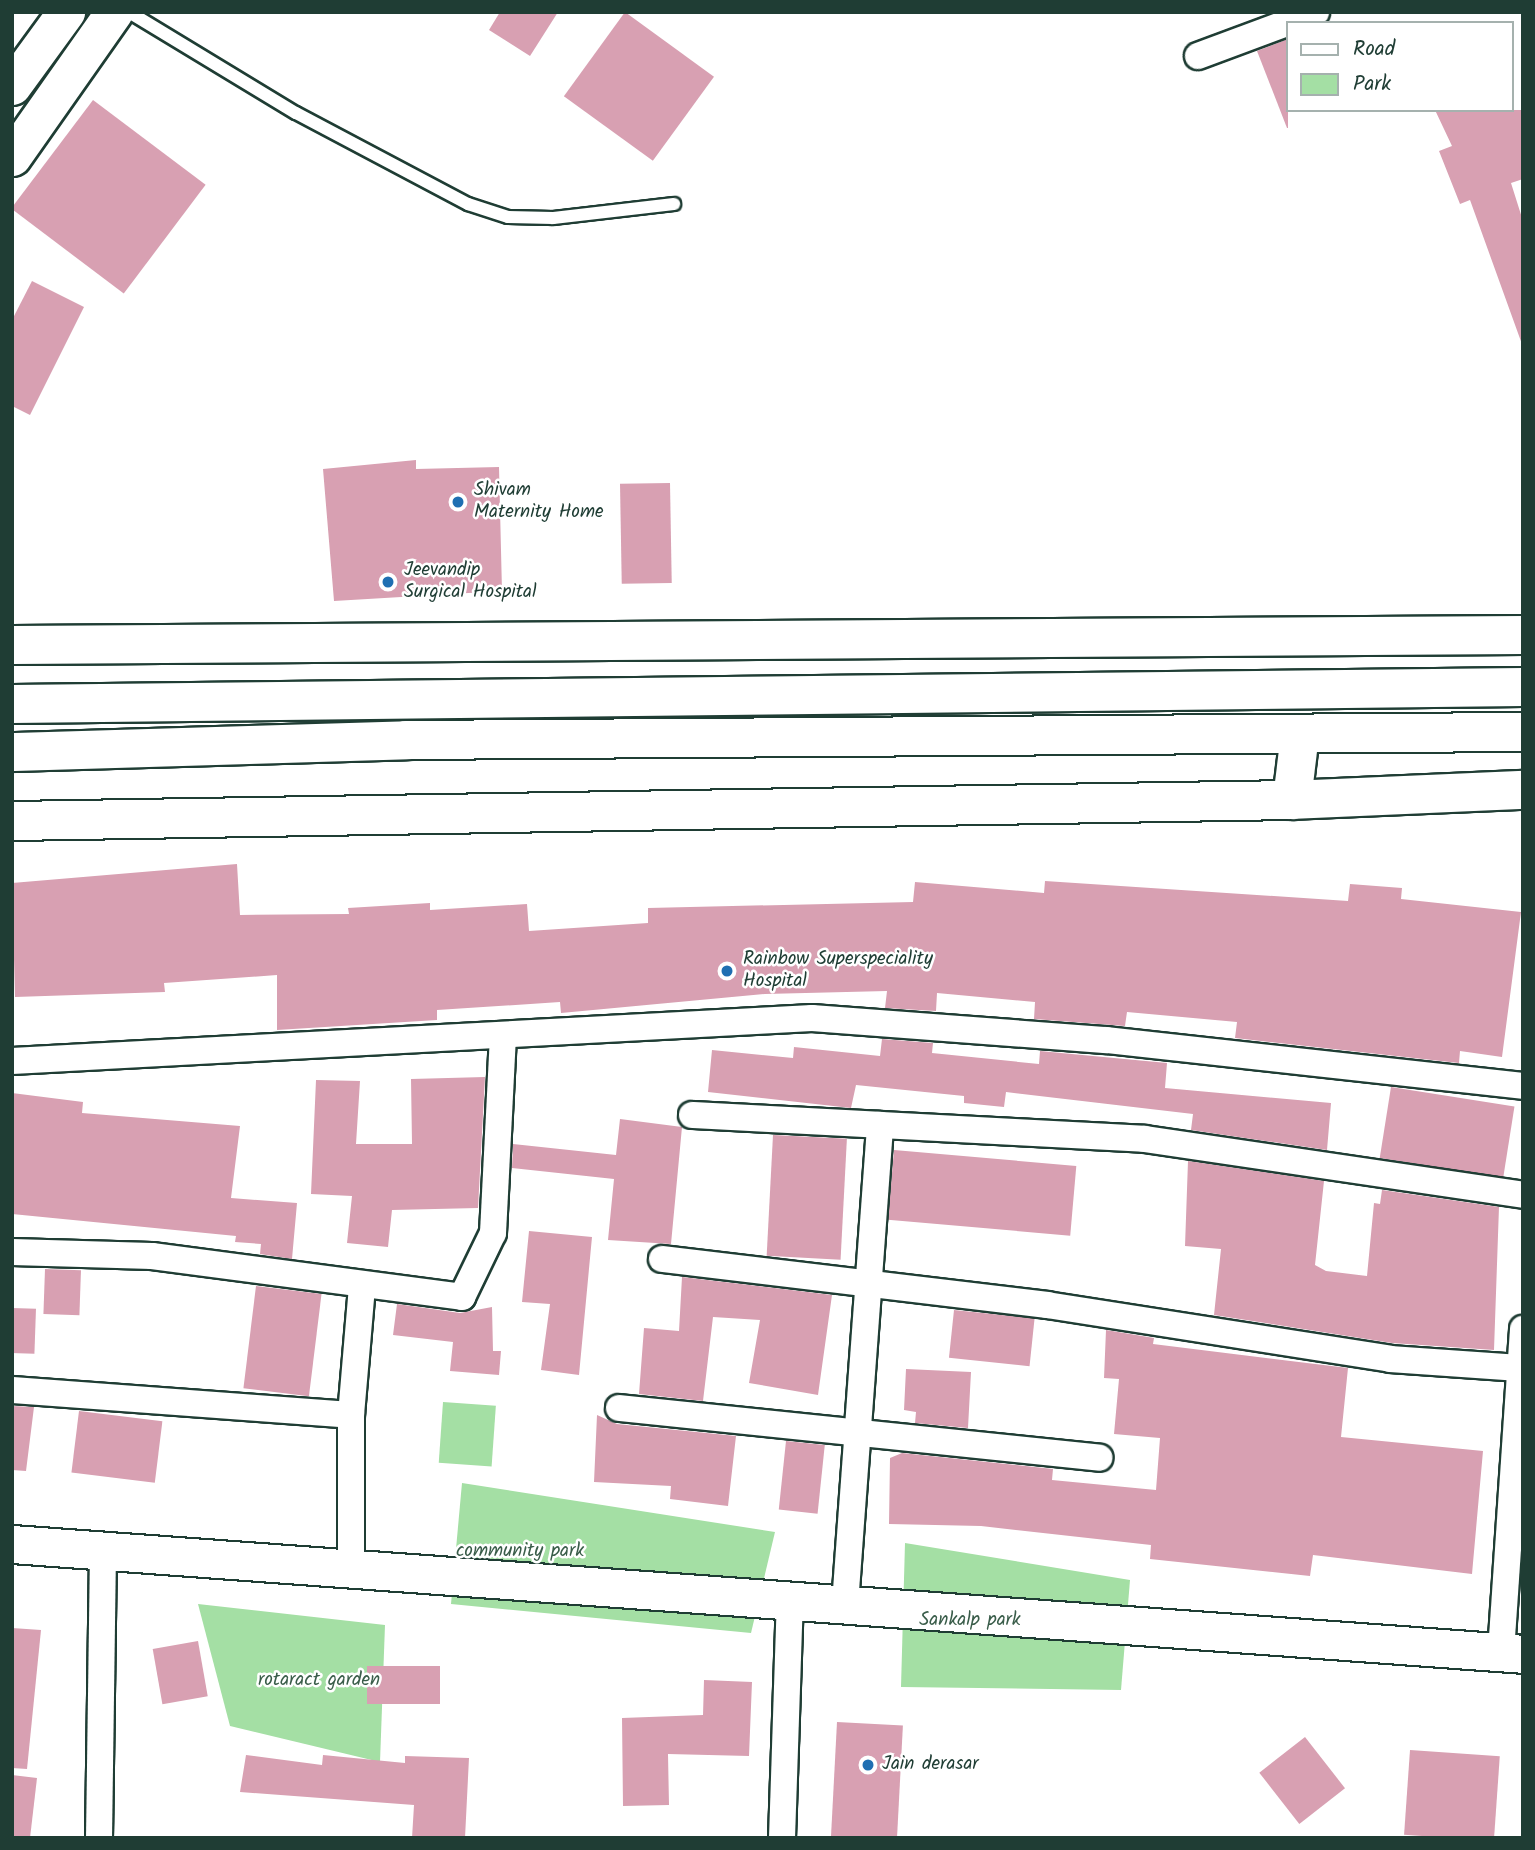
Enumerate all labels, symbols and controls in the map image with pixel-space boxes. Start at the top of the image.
legend [1286,21,1514,112]
text: Road [1353,33,1395,66]
text: Park [1353,68,1391,101]
place label: Shivam Maternity Home [474,480,604,524]
marker: Shivam Maternity Home [448,492,468,512]
place label: Jeevandip Surgical Hospital [404,560,537,604]
marker: Jeevandip Surgical Hospital [378,572,398,592]
place label: Rainbow Superspeciality Hospital [743,949,933,993]
marker: Rainbow Superspeciality Hospital [717,961,737,981]
park label: community park [456,1541,584,1563]
park label: Sankalp park [919,1610,1021,1632]
park label: rotaract garden [258,1670,380,1692]
place label: Jain derasar [882,1754,979,1776]
marker: Jain derasar [860,1757,876,1773]

